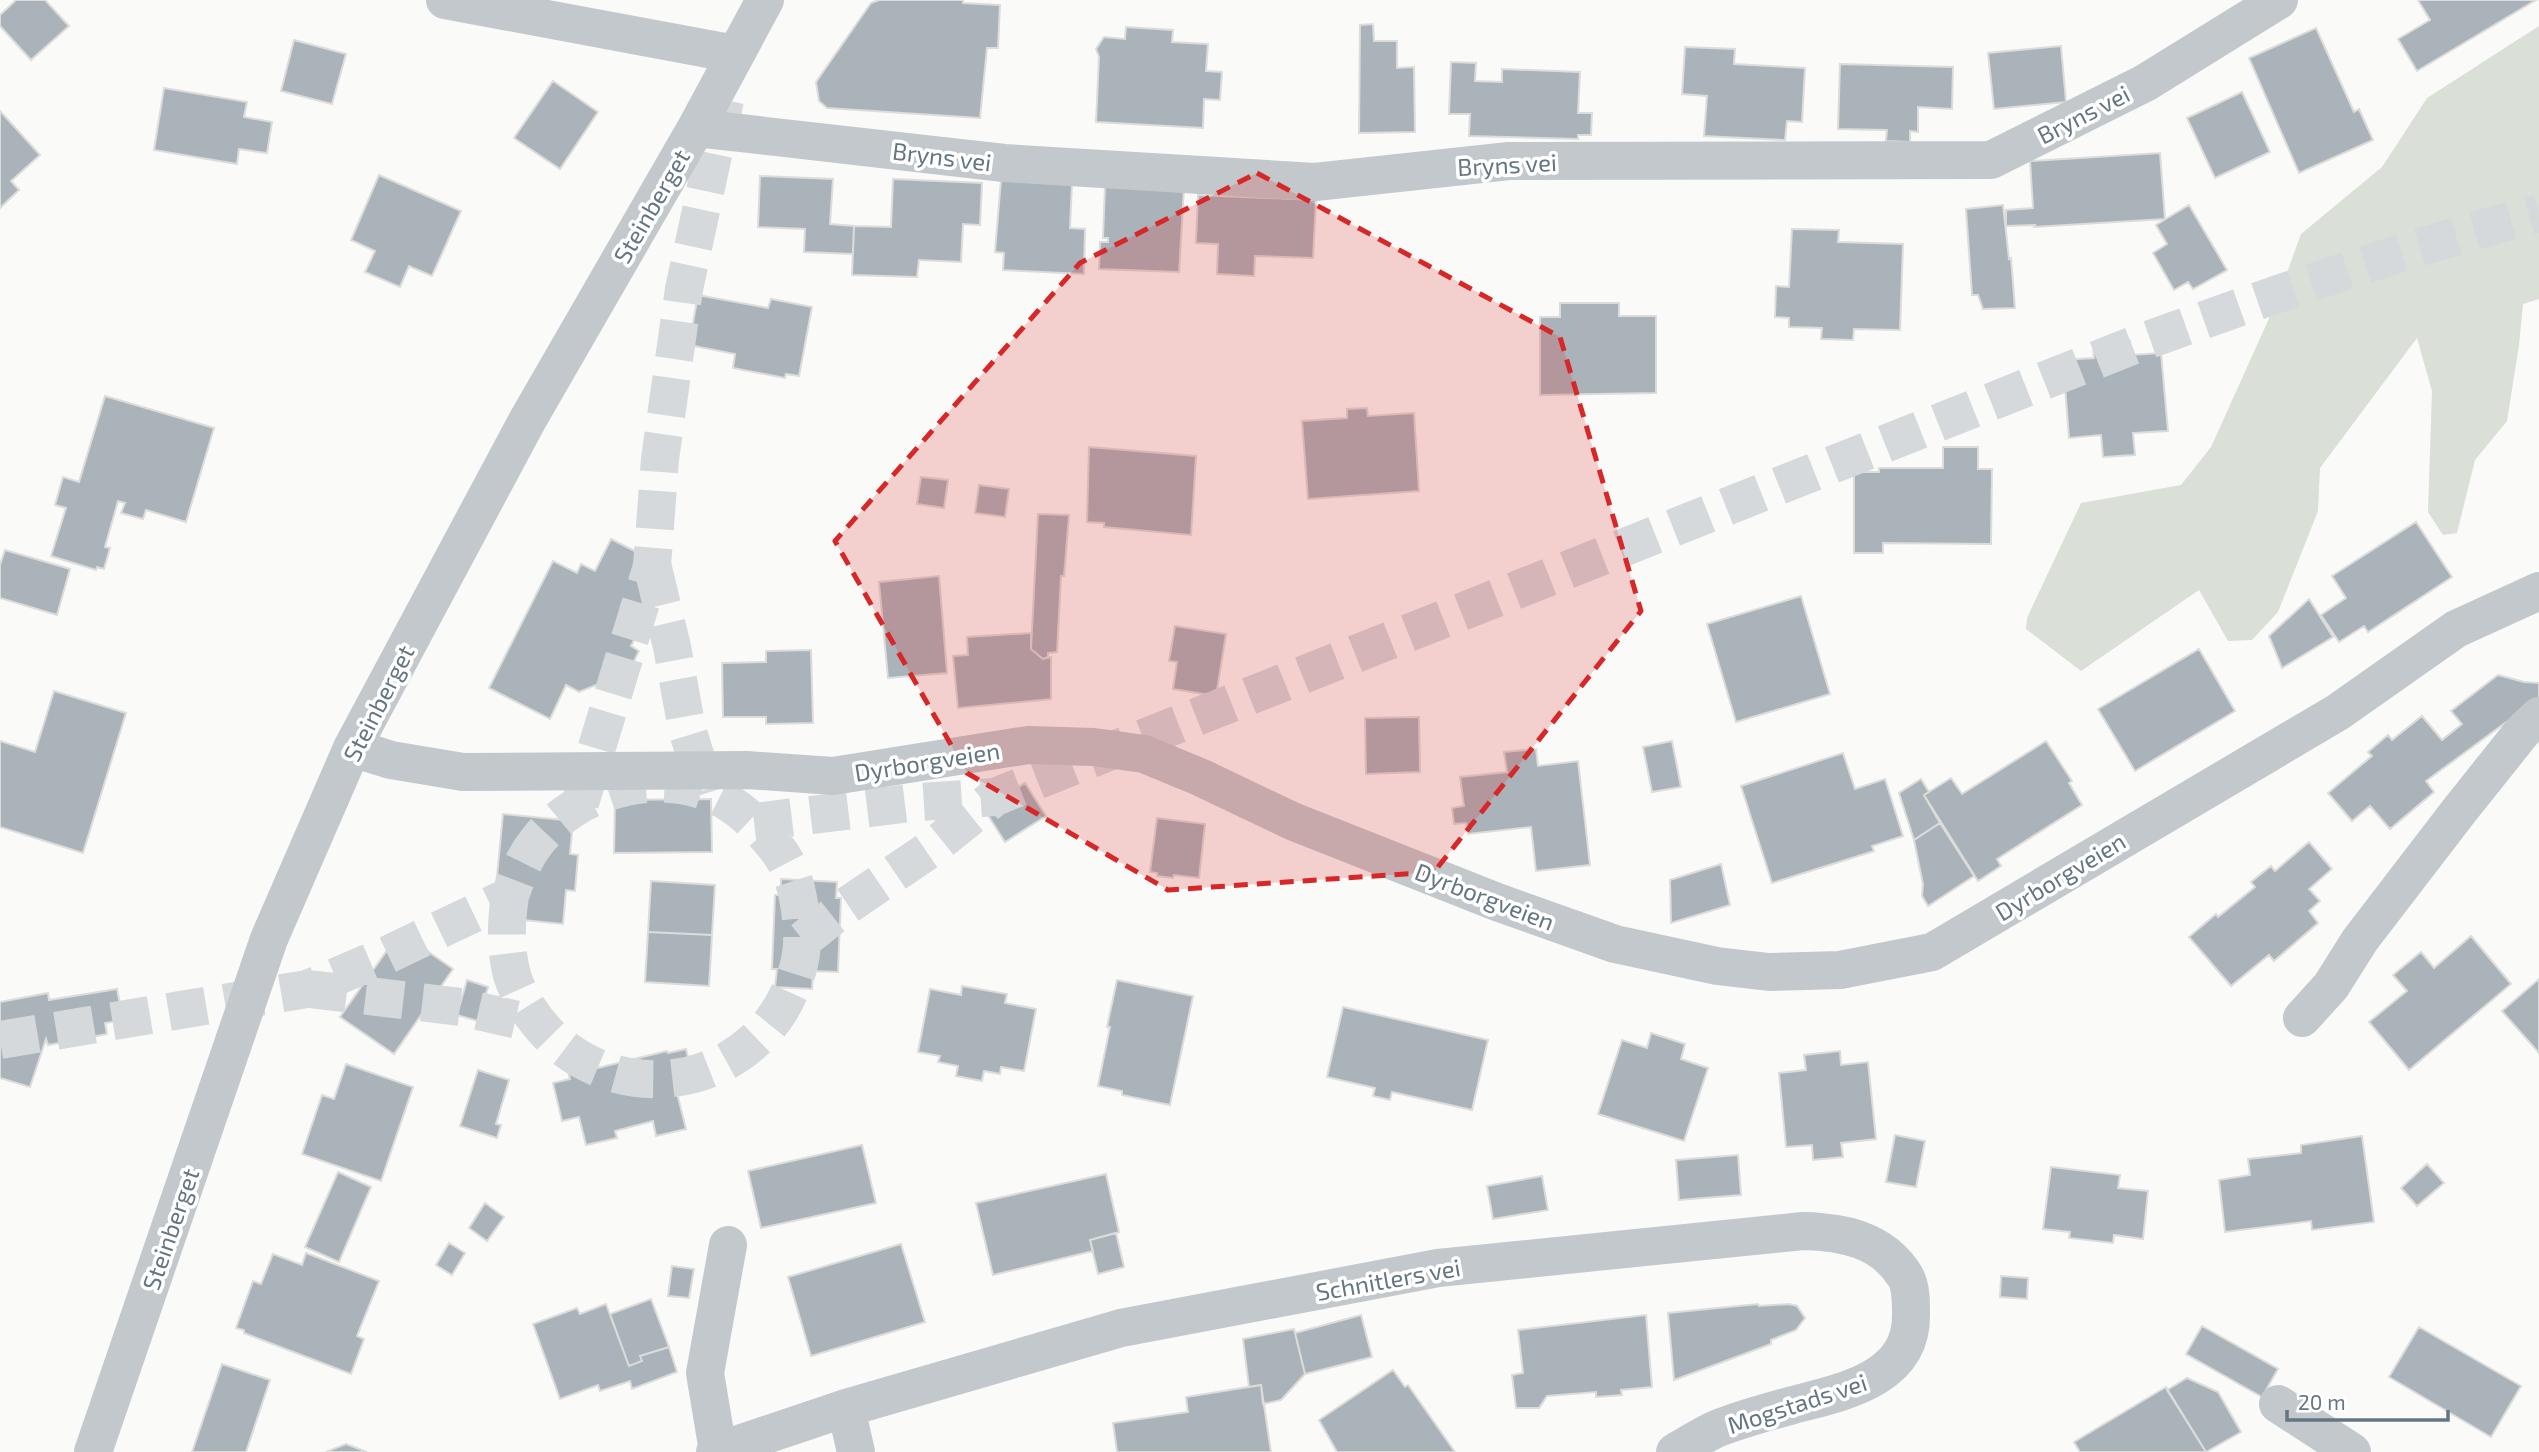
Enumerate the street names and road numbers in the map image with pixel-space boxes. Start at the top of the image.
street label: Bryns vei [2032,78,2134,150]
street label: Bryns vei [891,136,993,176]
street label: Steinberget [607,144,695,268]
street label: Bryns vei [1457,147,1557,181]
street label: Steinberget [336,640,420,766]
street label: Dyrborgveien [852,735,1002,787]
street label: Dyrborgveien [1990,826,2130,926]
street label: Dyrborgveien [1411,856,1559,936]
street label: Steinberget [136,1164,204,1294]
street label: Schnitlers vei [1313,1252,1463,1306]
street label: Mogstads vei [1724,1367,1870,1439]

